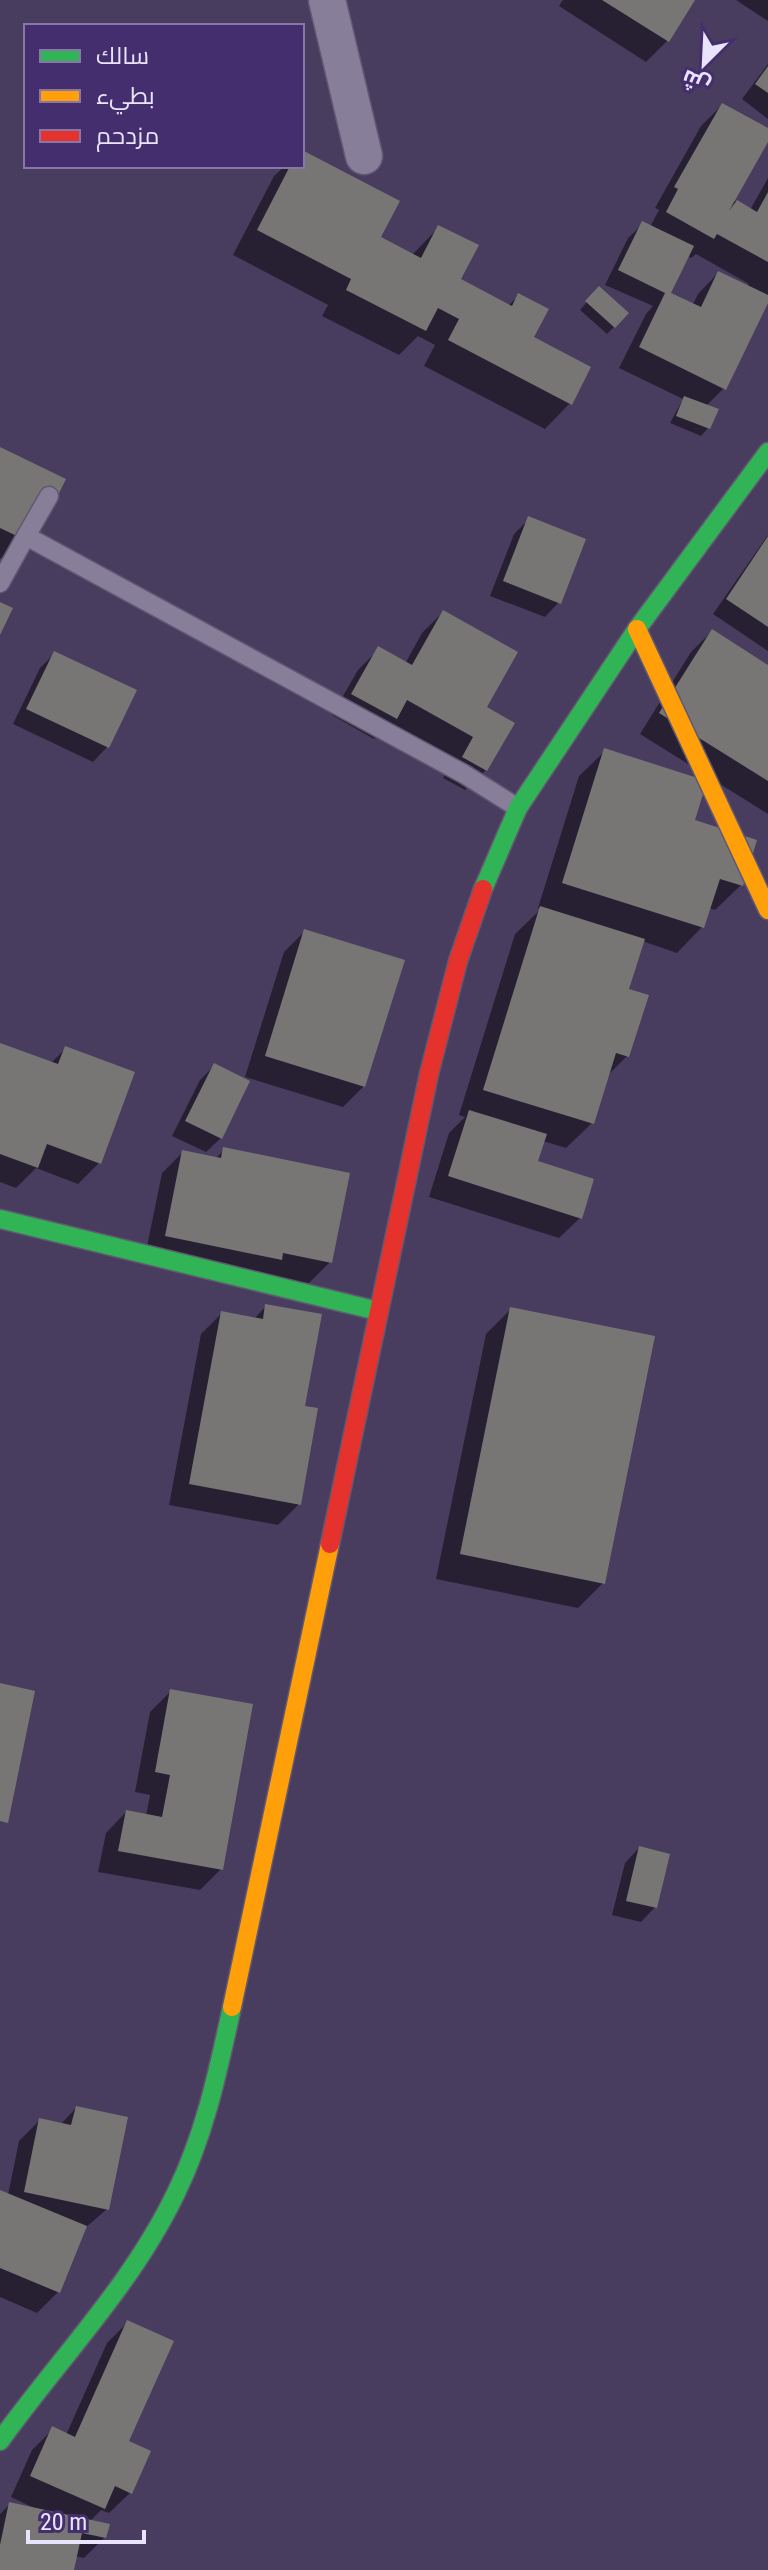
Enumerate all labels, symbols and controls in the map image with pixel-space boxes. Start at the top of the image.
legend [24,24,304,168]
north arrow [664,24,744,104]
text: سالك [96,42,149,70]
text: ش [678,64,714,99]
text: بطيء [96,82,155,115]
text: مزدحم [96,122,159,152]
scale bar [28,2494,144,2544]
text: 20 m [40,2508,87,2536]

